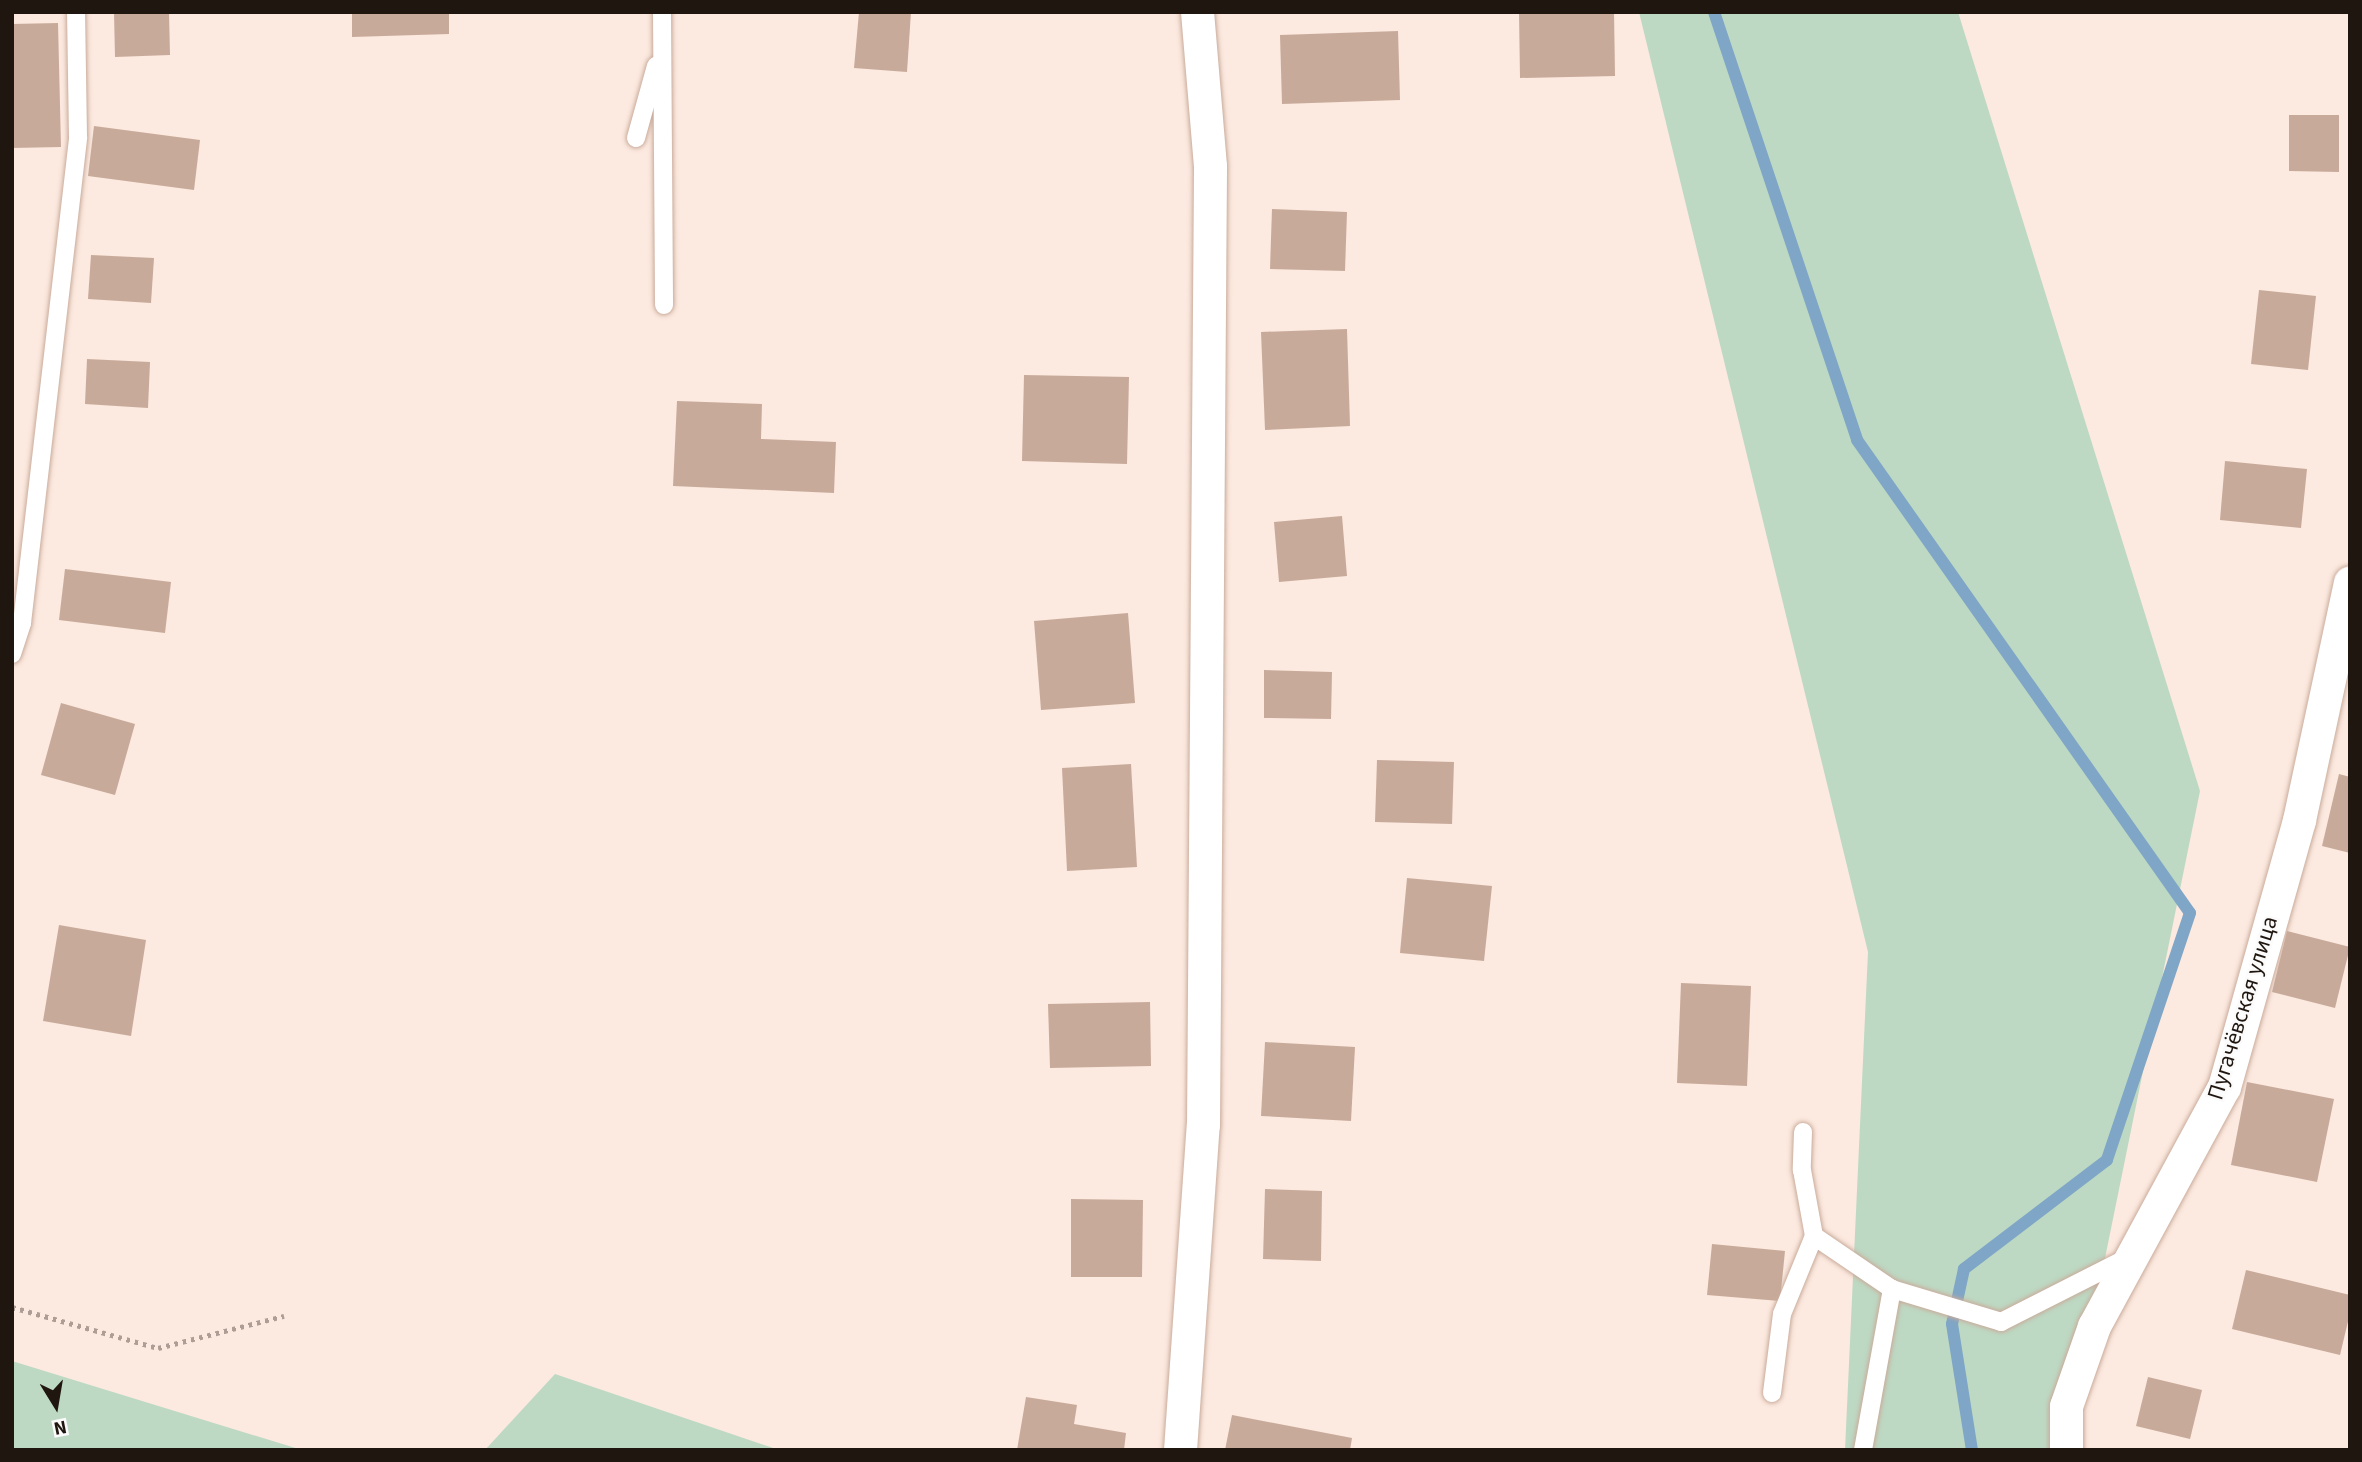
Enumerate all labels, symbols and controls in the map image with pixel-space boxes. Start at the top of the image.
street label: Пугачёвская улица [2202,913,2284,1103]
north arrow [21,1371,91,1441]
text: N [51,1413,69,1442]

